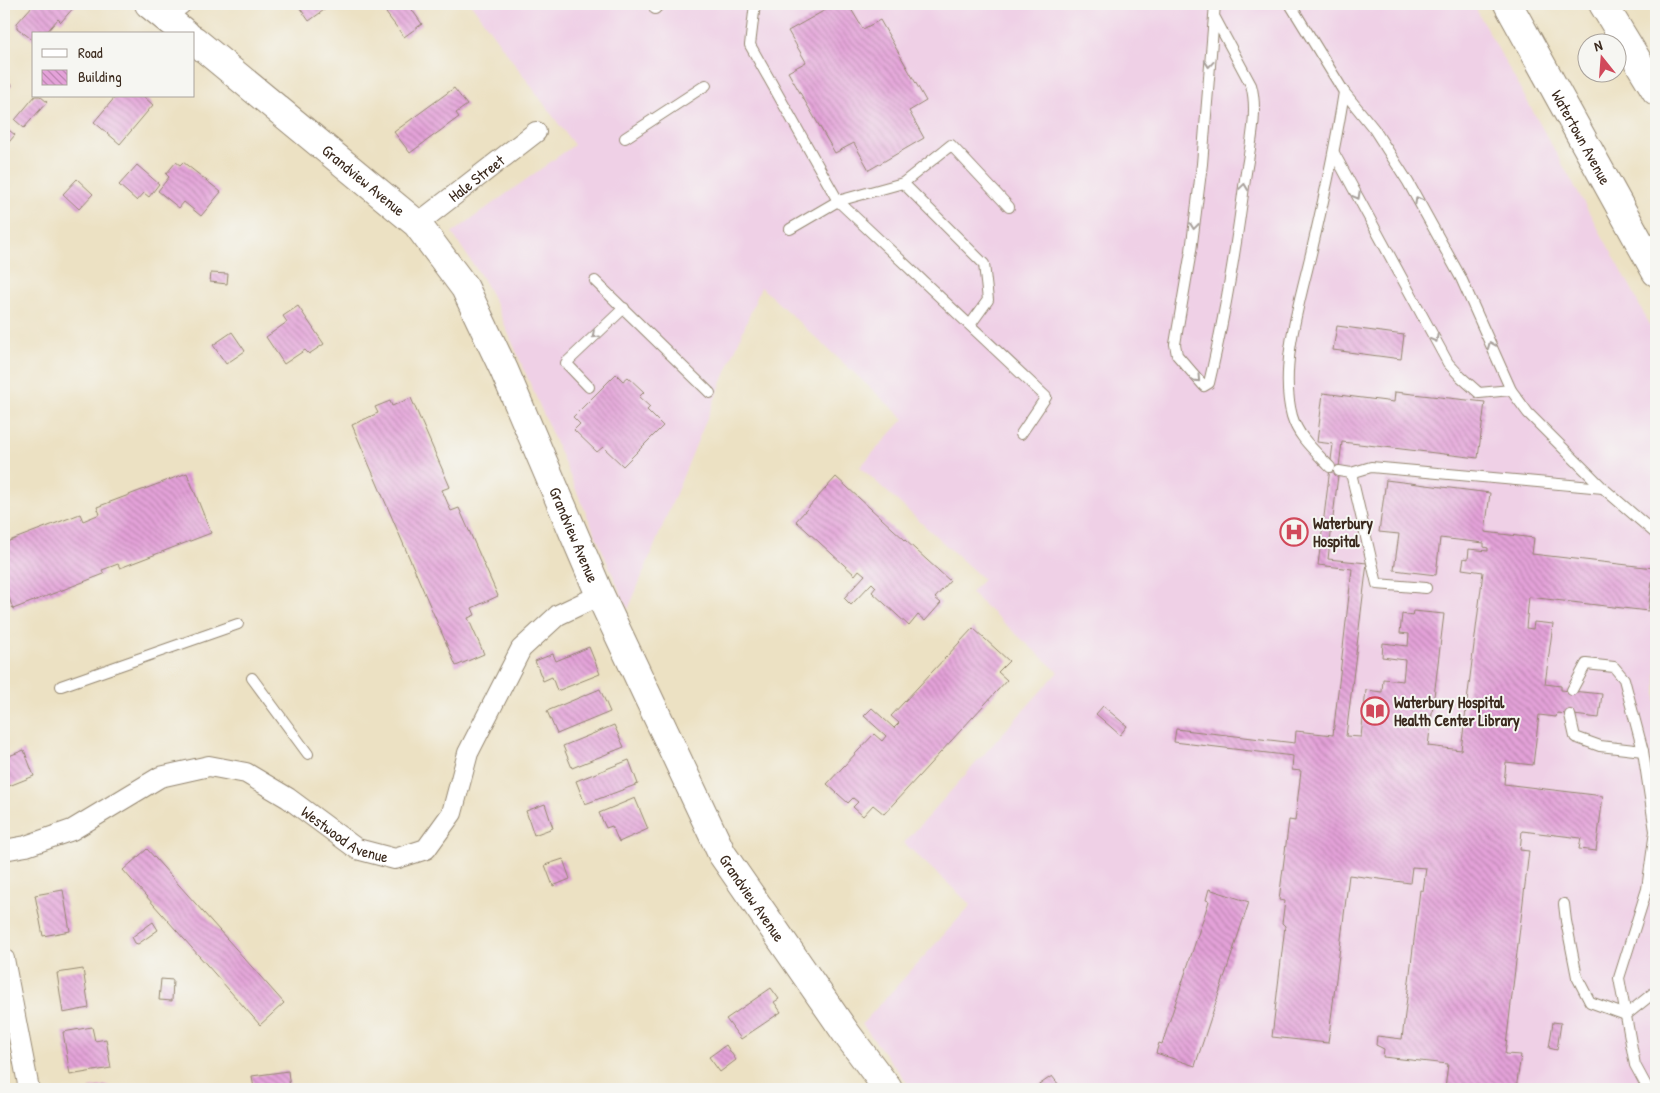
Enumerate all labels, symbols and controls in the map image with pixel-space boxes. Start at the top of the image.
legend [32,32,195,98]
north arrow [1578,32,1628,82]
text: N [1592,35,1605,55]
text: Road [78,42,103,63]
one-way arrow [1204,61,1215,69]
text: Building [78,66,122,87]
street label: Watertown Avenue [1546,86,1617,189]
street label: Grandview Avenue [317,139,410,221]
street label: Hale Street [444,149,509,207]
one-way arrow [1239,183,1249,192]
one-way arrow [1351,191,1361,200]
one-way arrow [1414,197,1424,206]
one-way arrow [1189,222,1200,230]
one-way arrow [592,329,601,338]
one-way arrow [1429,334,1439,343]
one-way arrow [1487,341,1497,350]
one-way arrow [1191,374,1200,383]
street label: Grandview Avenue [544,484,605,586]
place label: Waterbury Hospital [1313,512,1373,553]
hospital icon: Waterbury Hospital [1279,517,1309,547]
place label: Waterbury Hospital Health Center Library [1394,691,1520,732]
library icon: Waterbury Hospital Health Center Library [1360,696,1390,726]
street label: Westwood Avenue [297,800,391,868]
street label: Grandview Avenue [714,850,791,946]

